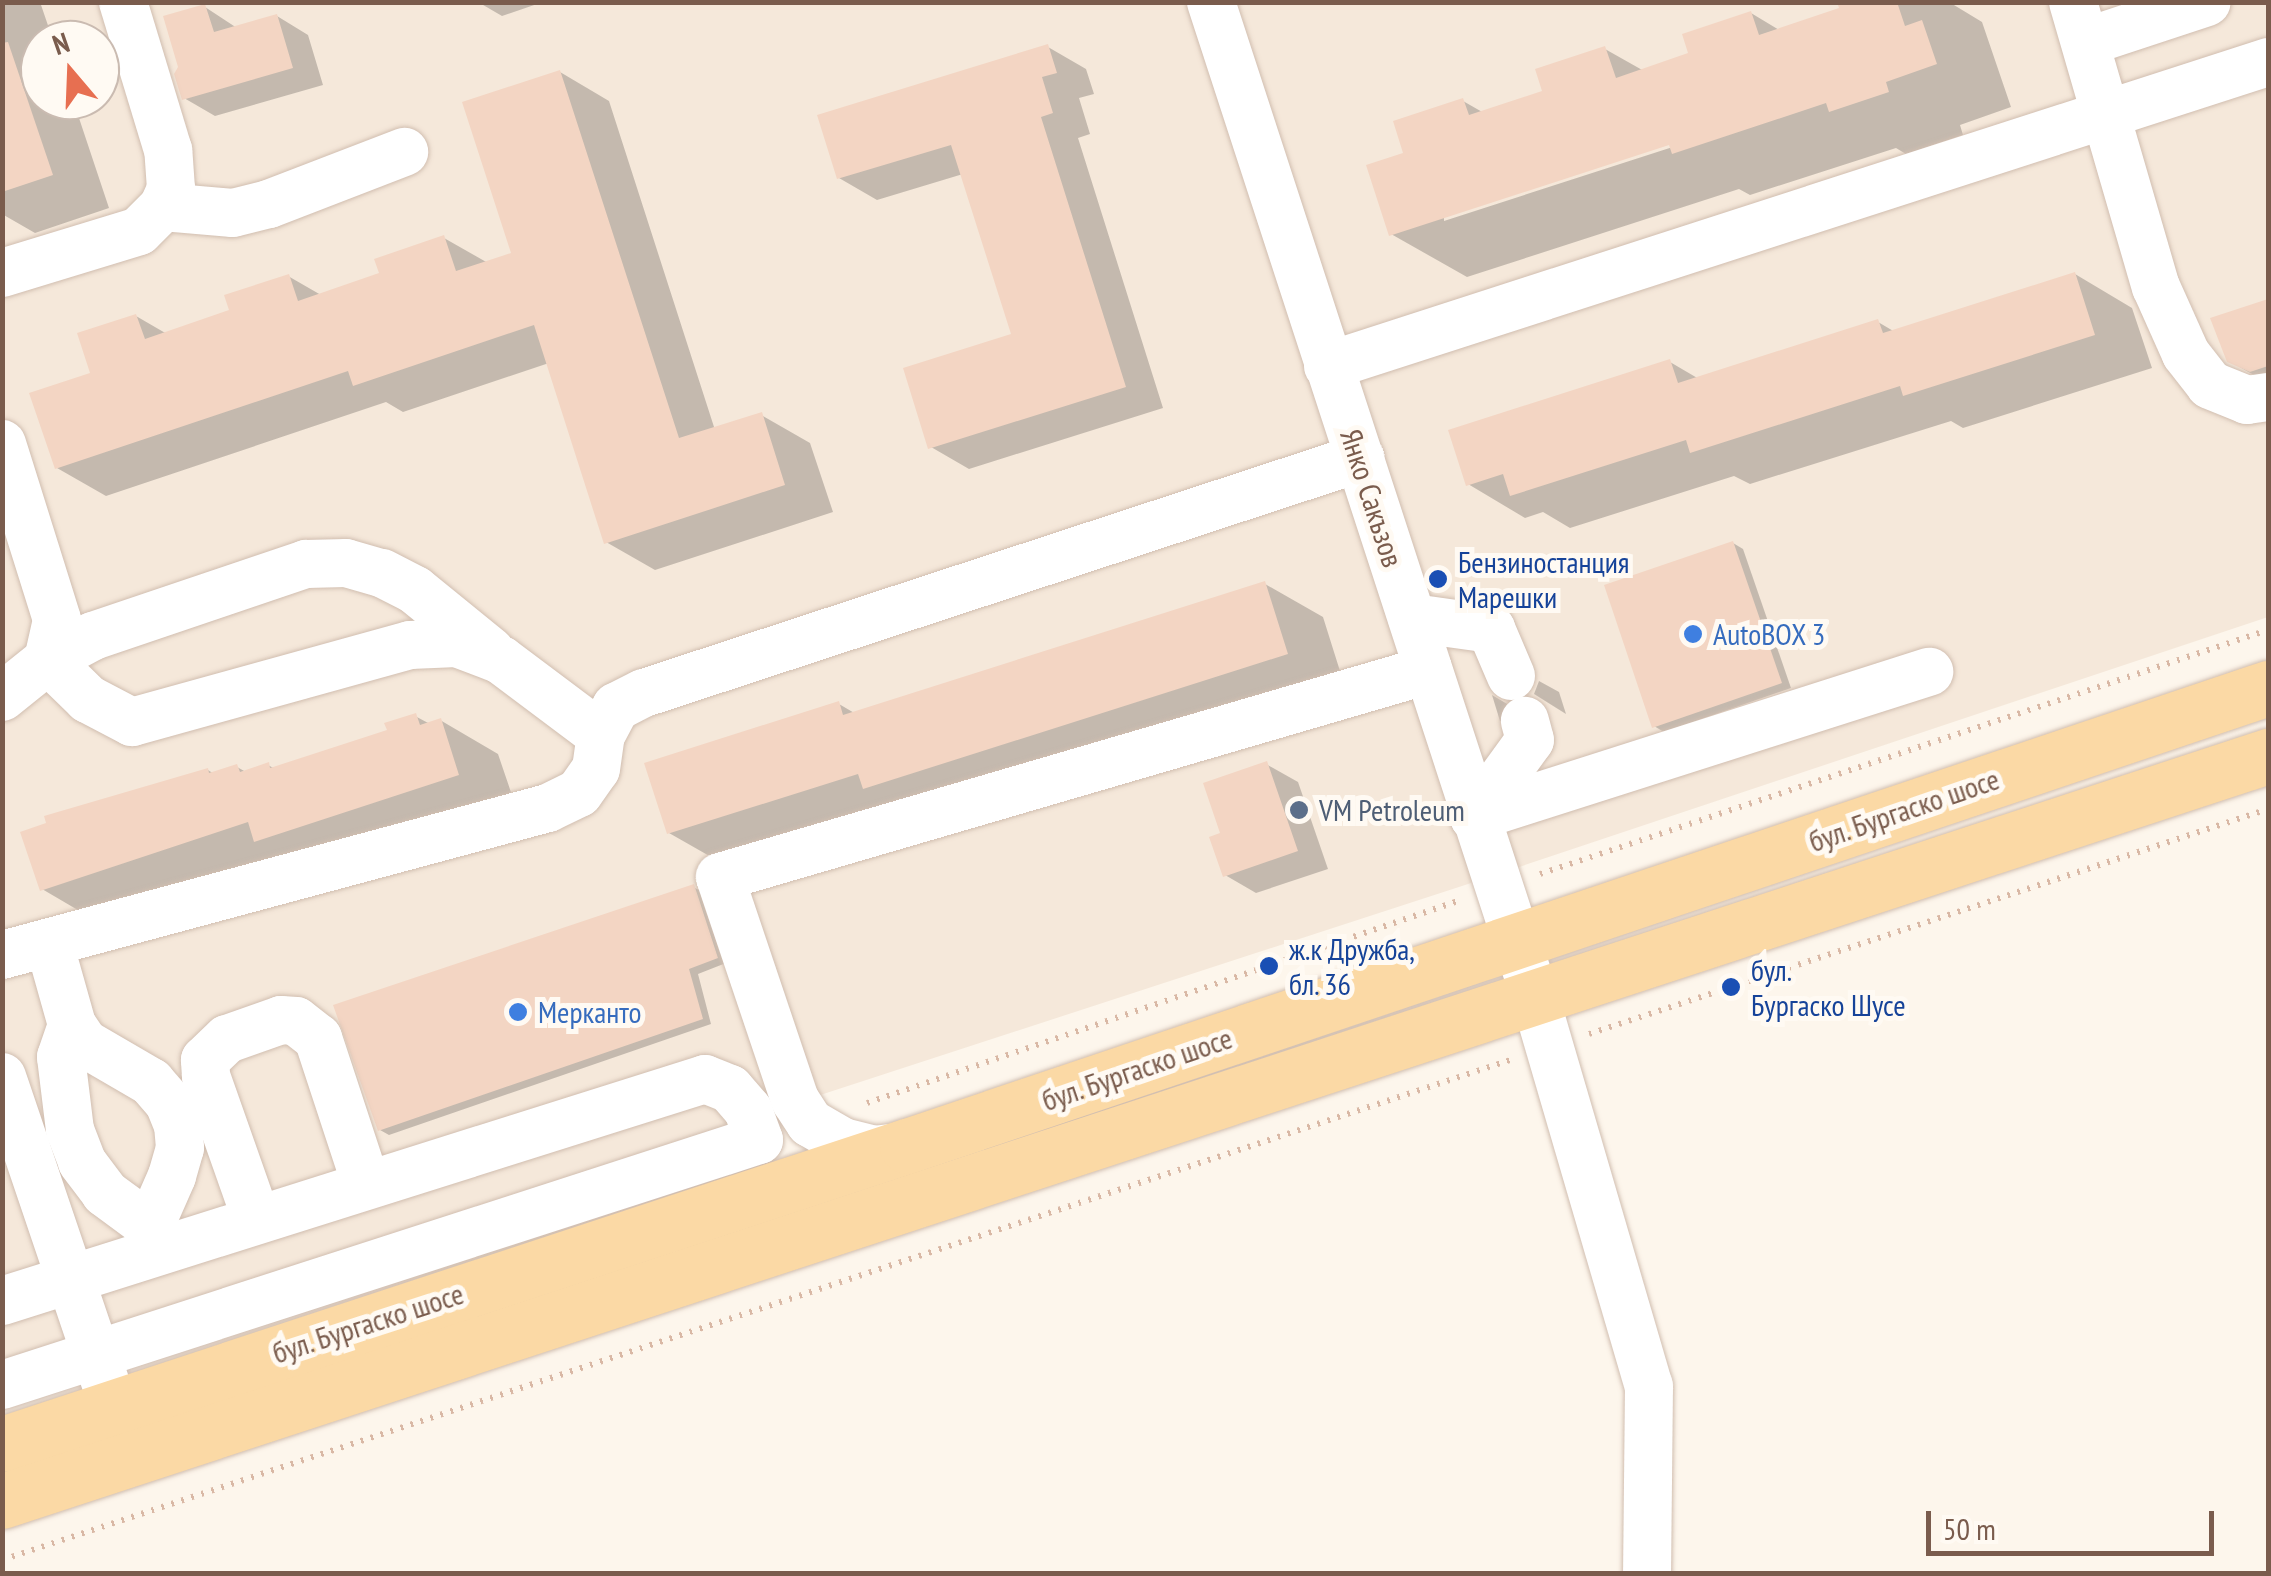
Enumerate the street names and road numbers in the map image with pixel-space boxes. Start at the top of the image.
street label: Янко Сакъзов [1333,425,1411,571]
street label: бул. Бургаско шосе [1803,760,2005,860]
street label: бул. Бургаско шосе [1036,1019,1238,1119]
street label: бул. Бургаско шосе [267,1275,469,1371]

